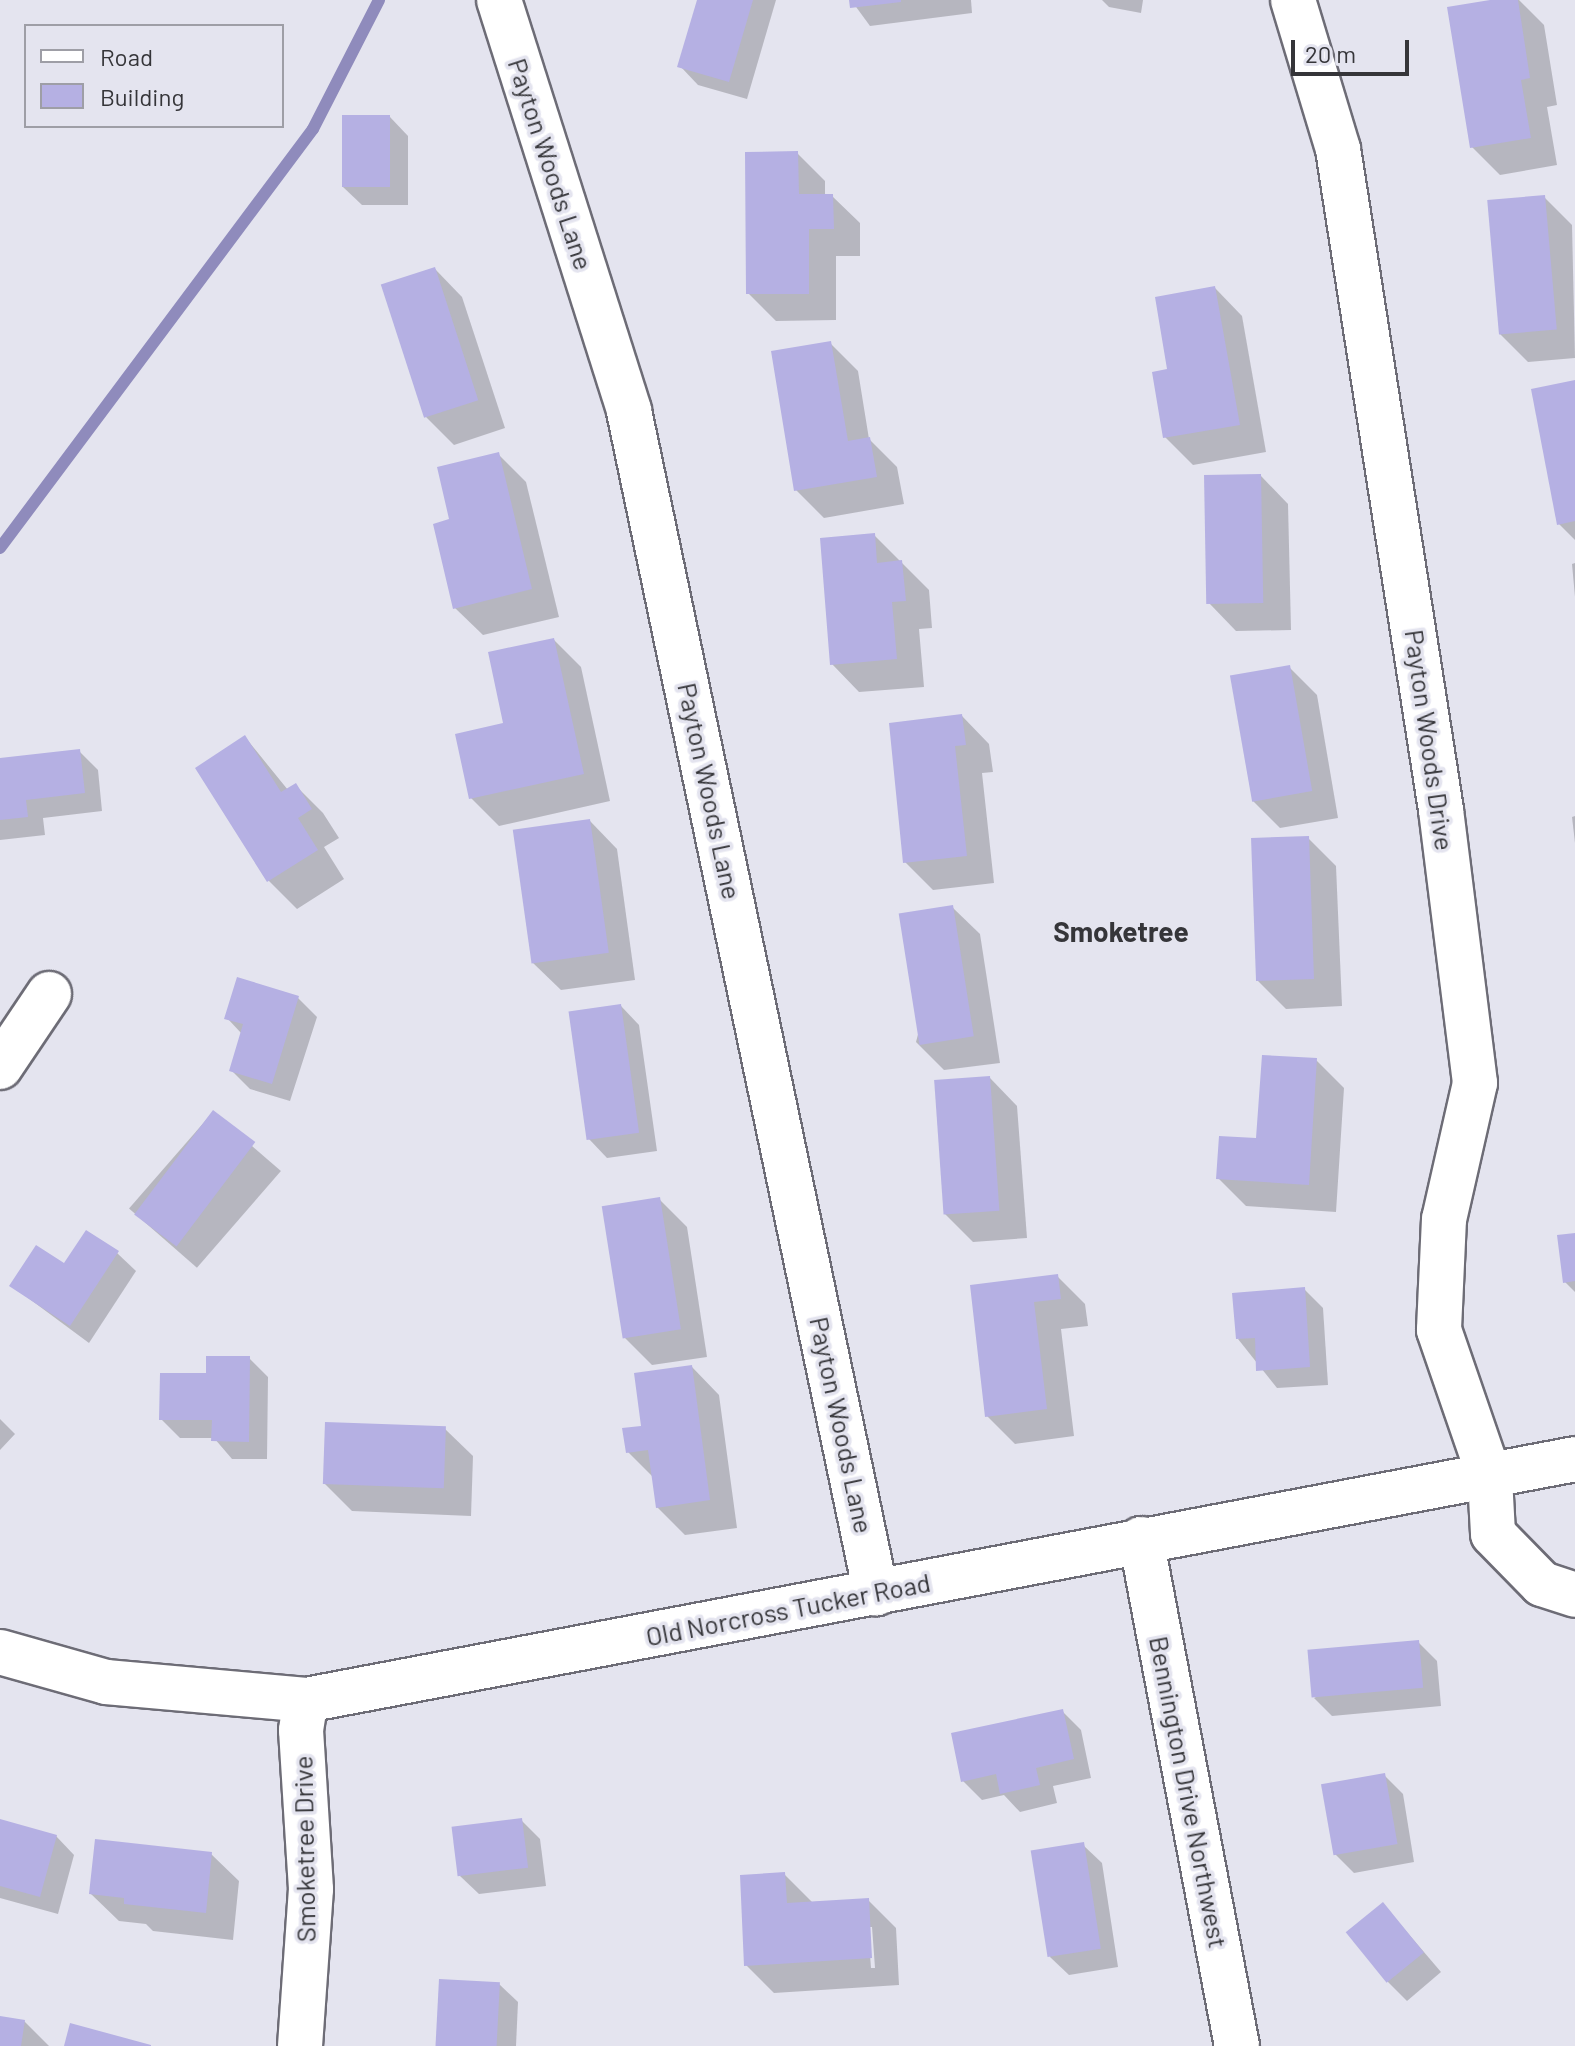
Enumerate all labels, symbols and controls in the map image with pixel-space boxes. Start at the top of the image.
legend [24,24,284,128]
scale bar [1295,24,1413,74]
text: 20 m [1305,39,1356,68]
text: Road [100,42,153,71]
street label: Payton Woods Lane [502,54,600,274]
text: Building [100,82,184,111]
street label: Payton Woods Drive [1399,628,1461,852]
street label: Payton Woods Lane [672,680,748,902]
district label: Smoketree [1053,914,1189,948]
street label: Payton Woods Lane [804,1314,880,1536]
street label: Old Norcross Tucker Road [643,1566,933,1652]
street label: Bennington Drive Northwest [1143,1633,1235,1951]
street label: Smoketree Drive [287,1755,321,1943]

